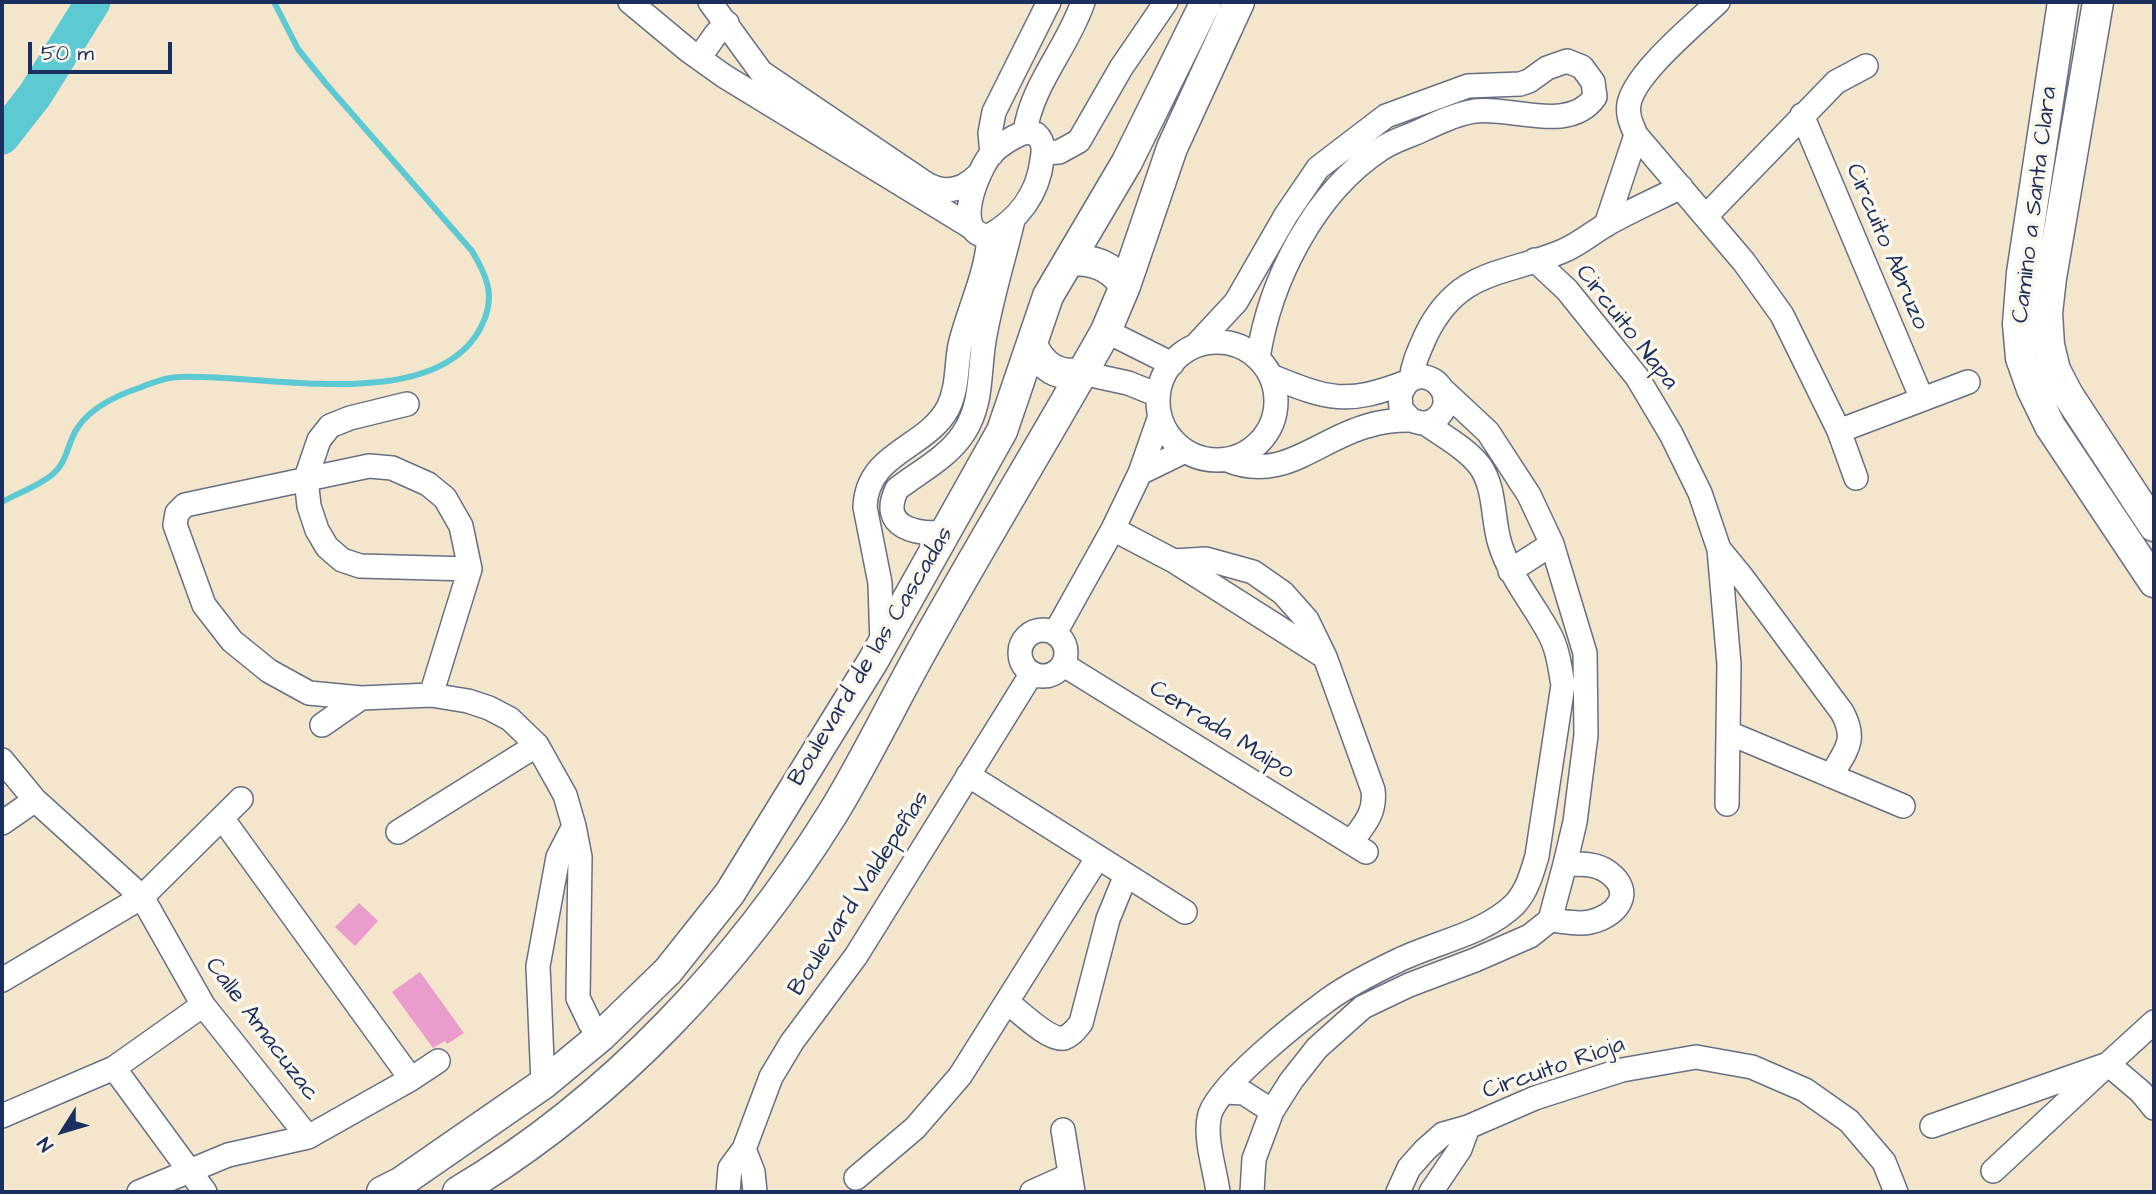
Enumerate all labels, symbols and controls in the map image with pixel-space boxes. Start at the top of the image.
scale bar [32,28,175,72]
text: 50 m [41,39,94,68]
street label: Camino a Santa Clara [2007,85,2065,325]
street label: Circuito Abruzo [1838,160,1934,334]
street label: Circuito Napa [1568,260,1684,396]
street label: Boulevard de las Cascadas [783,522,961,792]
street label: Cerrada Maipo [1143,675,1299,787]
street label: Boulevard Valdepeñas [783,786,937,1002]
street label: Calle Amacuzac [198,953,324,1107]
street label: Circuito Rioja [1479,1031,1629,1107]
north arrow [28,1096,98,1166]
text: N [31,1131,60,1157]

